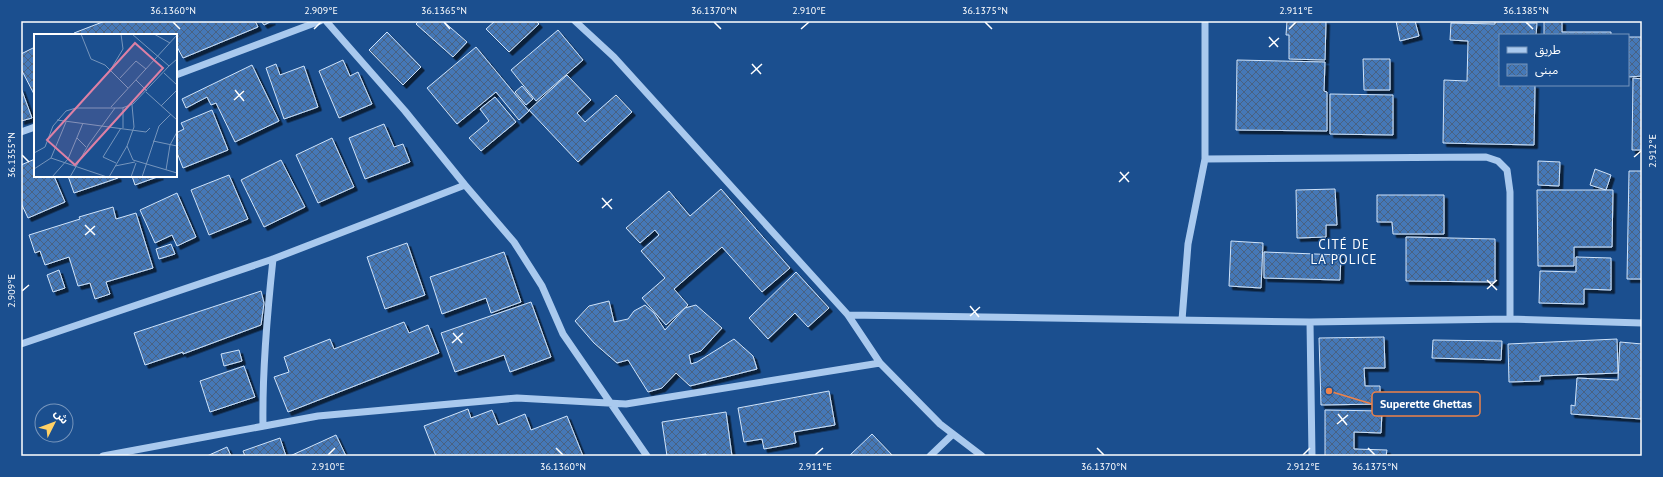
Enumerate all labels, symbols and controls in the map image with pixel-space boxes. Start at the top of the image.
text: 36.1360°N [150,4,196,17]
text: 2.909°E [304,4,338,17]
text: 36.1365°N [421,4,467,17]
text: 36.1370°N [691,4,737,17]
text: 2.910°E [792,4,826,17]
text: 36.1375°N [962,4,1008,17]
text: 2.911°E [1279,4,1313,17]
text: 36.1385°N [1503,4,1549,17]
inset map [34,34,177,177]
legend [1499,34,1629,86]
text: طريق [1535,42,1561,58]
text: مبنى [1535,62,1558,77]
text: 36.1355°N [5,132,18,178]
text: 2.912°E [1646,134,1659,168]
district label: CITÉ DE LA POLICE [1310,236,1378,268]
text: 2.909°E [5,274,18,308]
callout: Superette Ghettas [1372,392,1480,416]
text: Superette Ghettas [1380,396,1472,411]
north arrow [34,403,74,443]
text: ش [51,406,72,427]
text: 2.910°E [311,460,345,473]
text: 36.1360°N [540,460,586,473]
text: 2.911°E [798,460,832,473]
text: 36.1370°N [1081,460,1127,473]
text: 2.912°E [1286,460,1320,473]
text: 36.1375°N [1352,460,1398,473]

